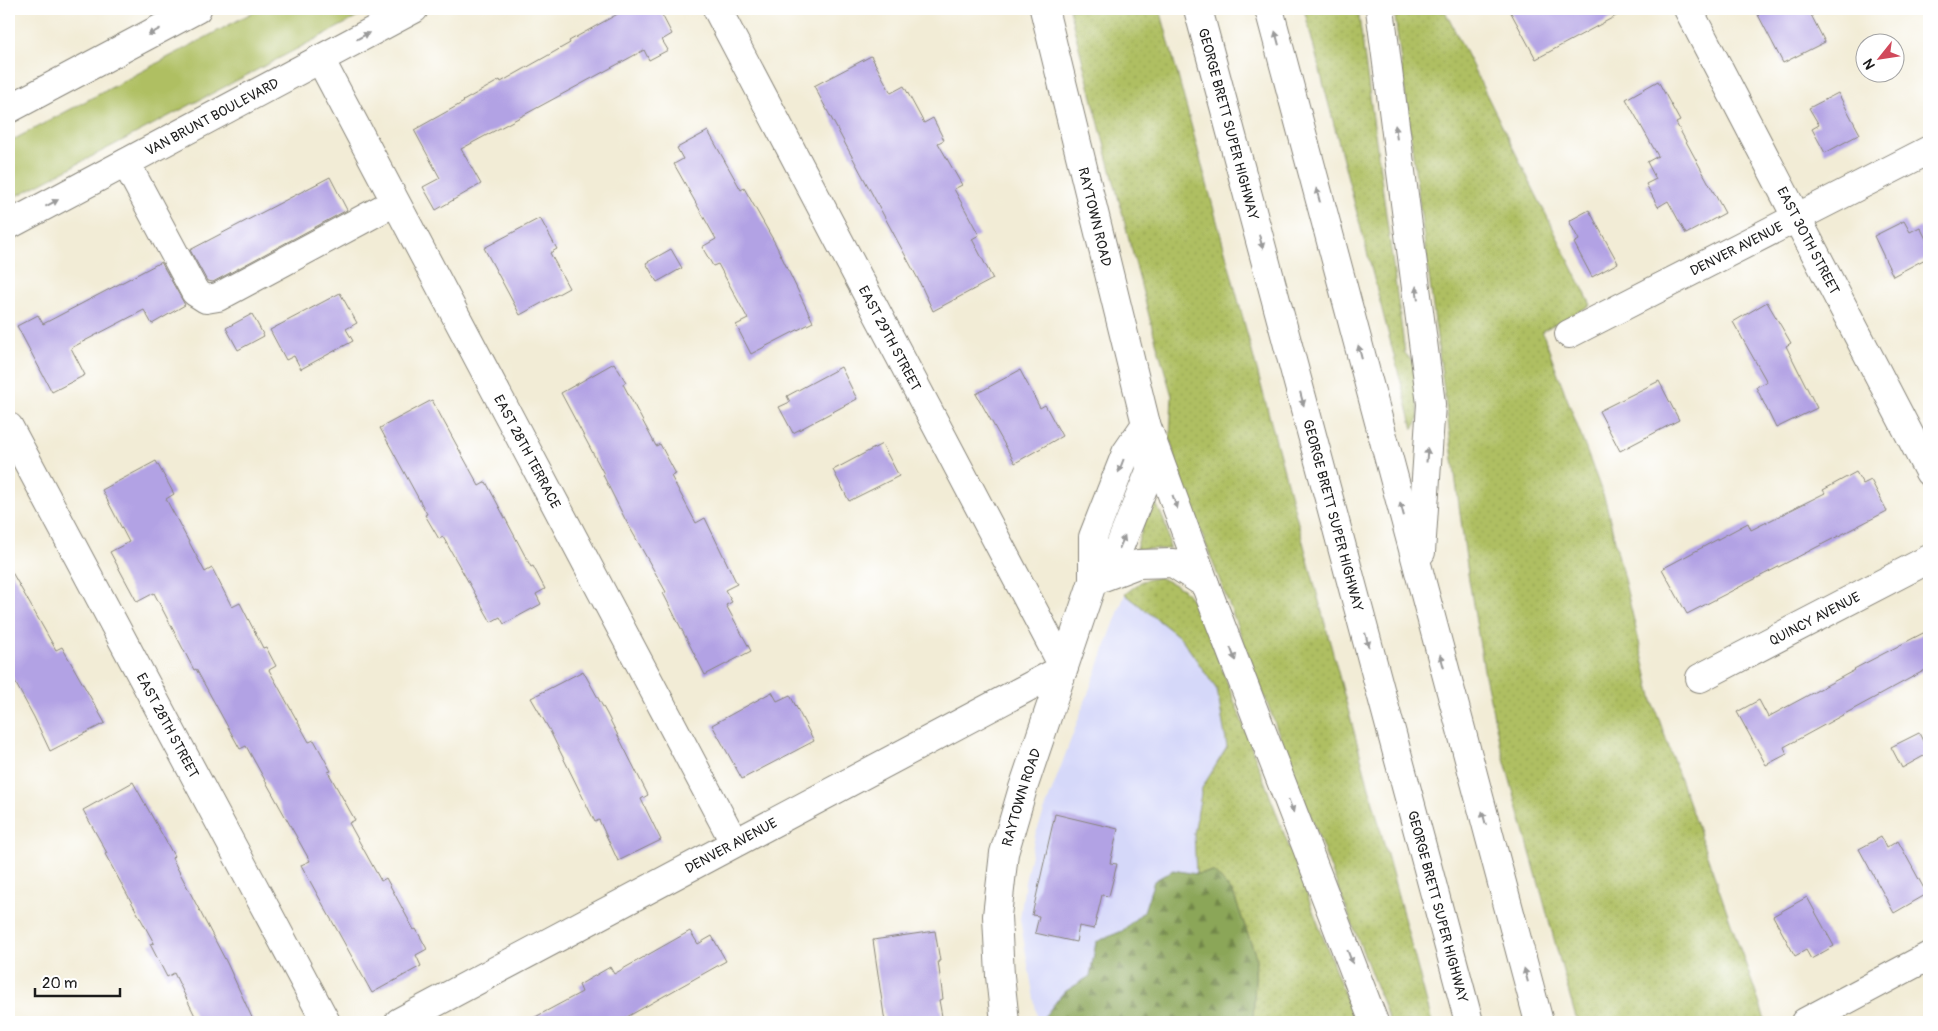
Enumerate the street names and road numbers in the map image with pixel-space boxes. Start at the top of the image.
street label: GEORGE BRETT SUPER HIGHWAY [1194,26,1262,222]
street label: VAN BRUNT BOULEVARD [142,75,282,160]
street label: RAYTOWN ROAD [1074,166,1115,268]
street label: EAST 30TH STREET [1773,184,1843,298]
street label: DENVER AVENUE [1687,218,1786,280]
street label: EAST 29TH STREET [855,283,924,394]
street label: EAST 28TH TERRACE [490,392,564,512]
street label: GEORGE BRETT SUPER HIGHWAY [1299,418,1367,613]
street label: QUINCY AVENUE [1766,588,1863,650]
street label: EAST 28TH STREET [133,670,202,781]
street label: RAYTOWN ROAD [998,746,1045,848]
street label: GEORGE BRETT SUPER HIGHWAY [1404,809,1471,1004]
street label: DENVER AVENUE [682,814,780,877]

